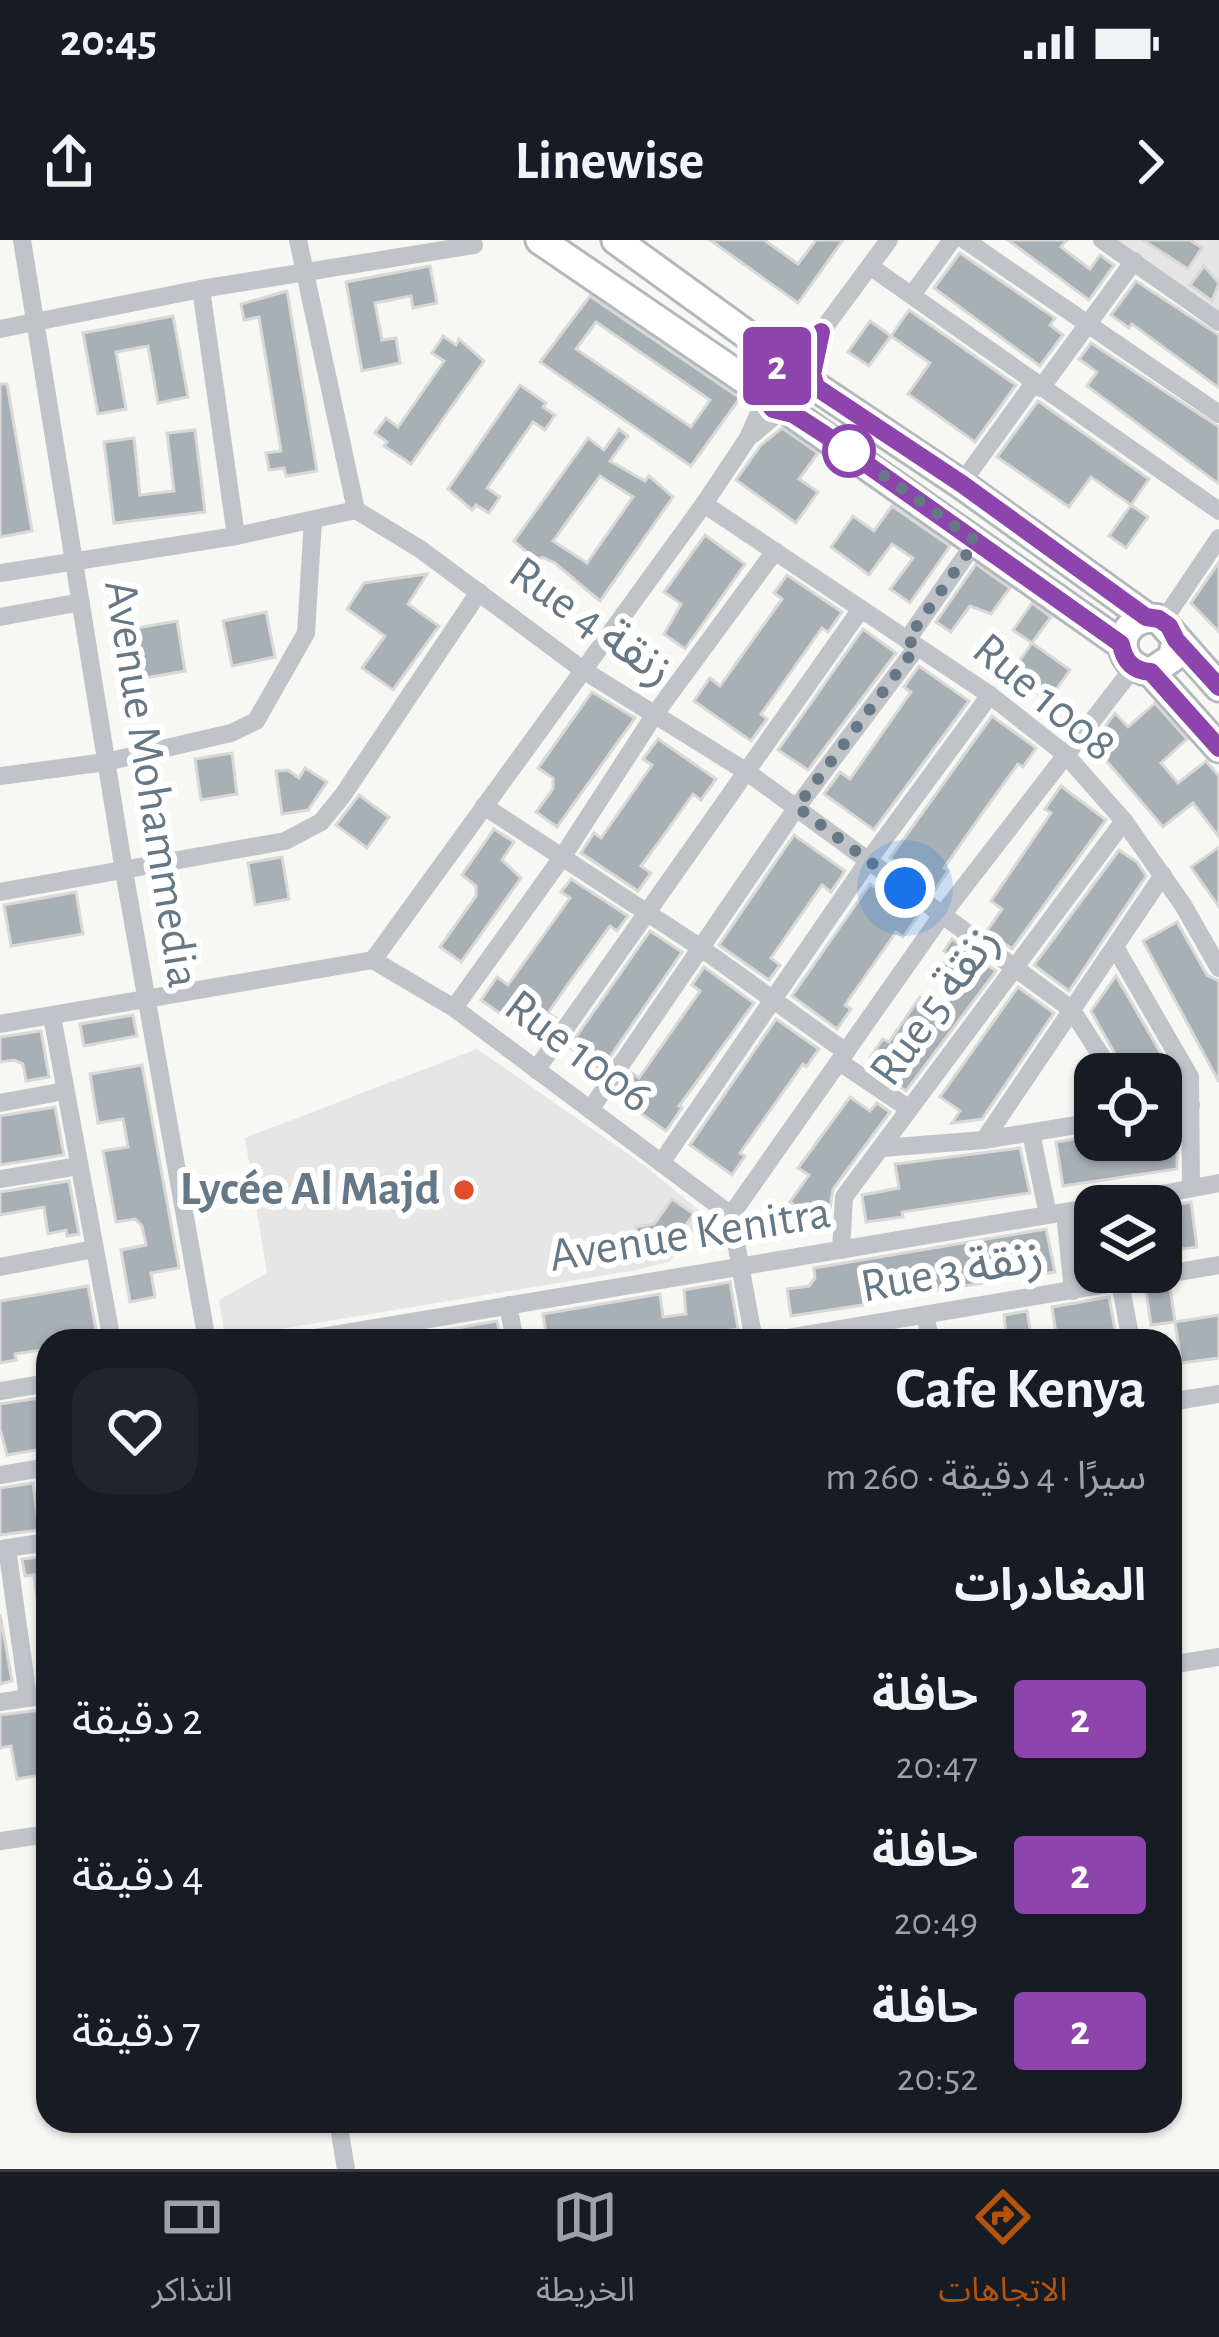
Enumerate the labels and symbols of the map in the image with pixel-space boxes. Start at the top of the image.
line badge: 2 [738,327,816,405]
unlabelled marker [824,426,874,476]
street label: Rue 4 زنقة [499,549,682,697]
street label: Avenue Mohammedia [95,577,207,991]
street label: Rue 1008 [963,625,1125,771]
your location [875,858,935,918]
street label: Rue 5 زنقة [861,917,1010,1096]
street label: Rue 1006 [496,982,660,1122]
place label: Lycée Al Majd [180,1166,440,1214]
marker: Lycée Al Majd [451,1177,477,1203]
street label: Avenue Kenitra [546,1189,834,1281]
street label: Rue 3 زنقة [857,1232,1047,1314]

